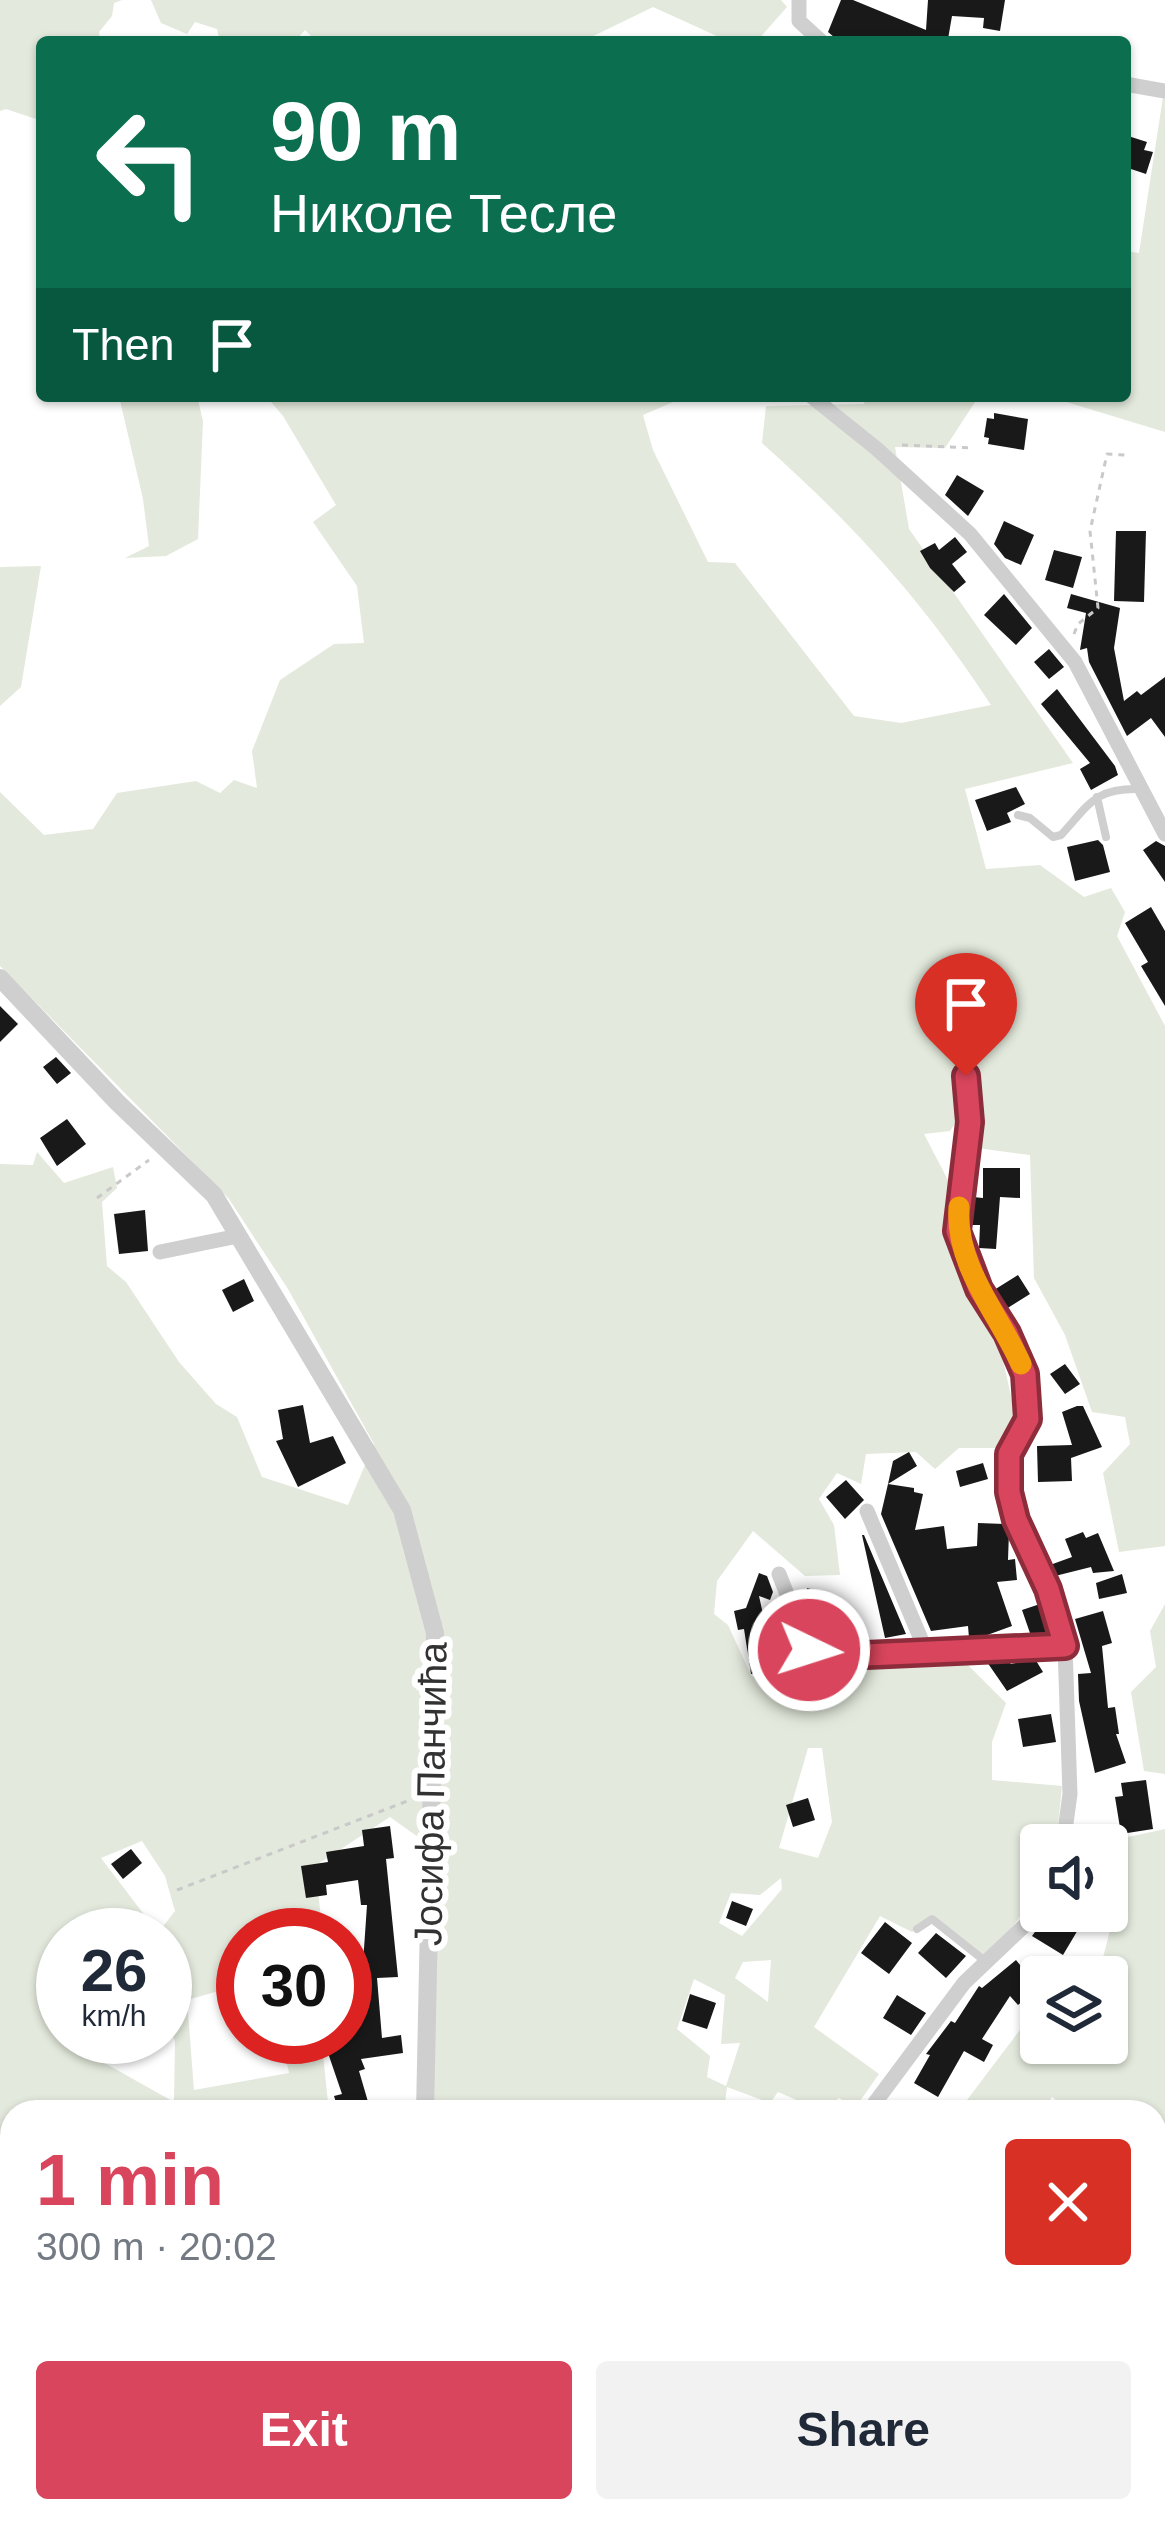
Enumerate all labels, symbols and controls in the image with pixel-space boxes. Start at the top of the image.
icon: left [72,84,228,240]
text: 90 m [270,84,461,178]
text: Николе Тесле [270,183,617,243]
icon: arrive [199,312,265,378]
text: Then [72,319,175,370]
pin [915,953,1017,1076]
icon: arrive [933,971,999,1037]
position arrow [746,1587,872,1713]
street label: Јосифа Панчића [406,1641,455,1946]
map controls [1020,1824,1128,2064]
button: sound [1020,1824,1128,1932]
speed limit sign: 30 [216,1908,372,2064]
text: 26 [81,1937,147,2004]
button: layers [1020,1956,1128,2064]
text: km/h [81,1999,147,2032]
button: close [1005,2139,1131,2265]
text: 1 min [36,2140,224,2220]
text: 300 m · 20:02 [36,2225,277,2268]
button: Exit [36,2361,572,2499]
button: Share [596,2361,1131,2499]

